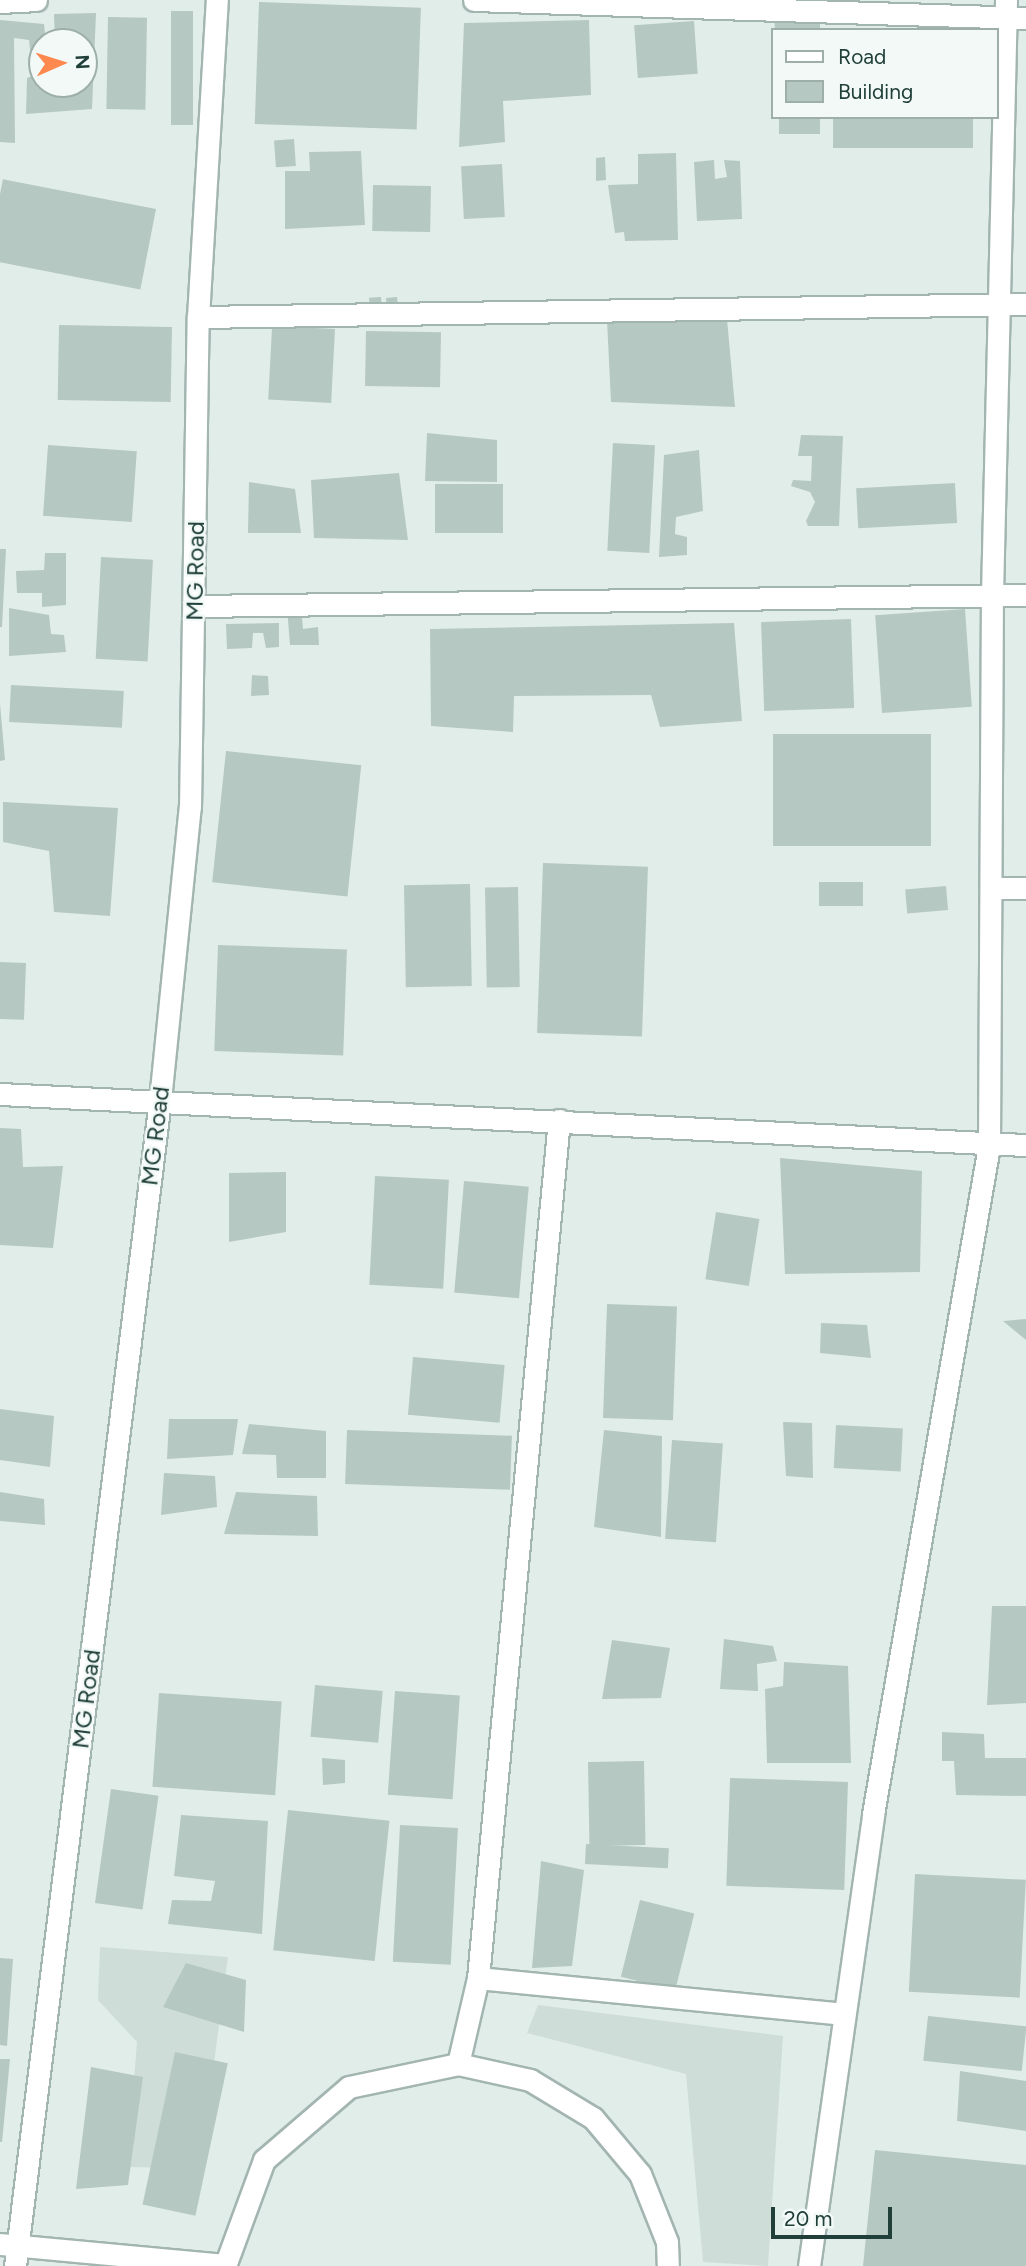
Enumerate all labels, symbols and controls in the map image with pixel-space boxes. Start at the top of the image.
north arrow [28,28,98,98]
legend [771,28,998,119]
text: Road [838,44,886,69]
text: N [71,54,94,70]
text: Building [838,79,913,104]
street label: MG Road [180,521,210,621]
street label: MG Road [135,1085,175,1187]
street label: MG Road [66,1648,106,1750]
scale bar [774,2192,895,2236]
text: 20 m [784,2206,832,2231]

